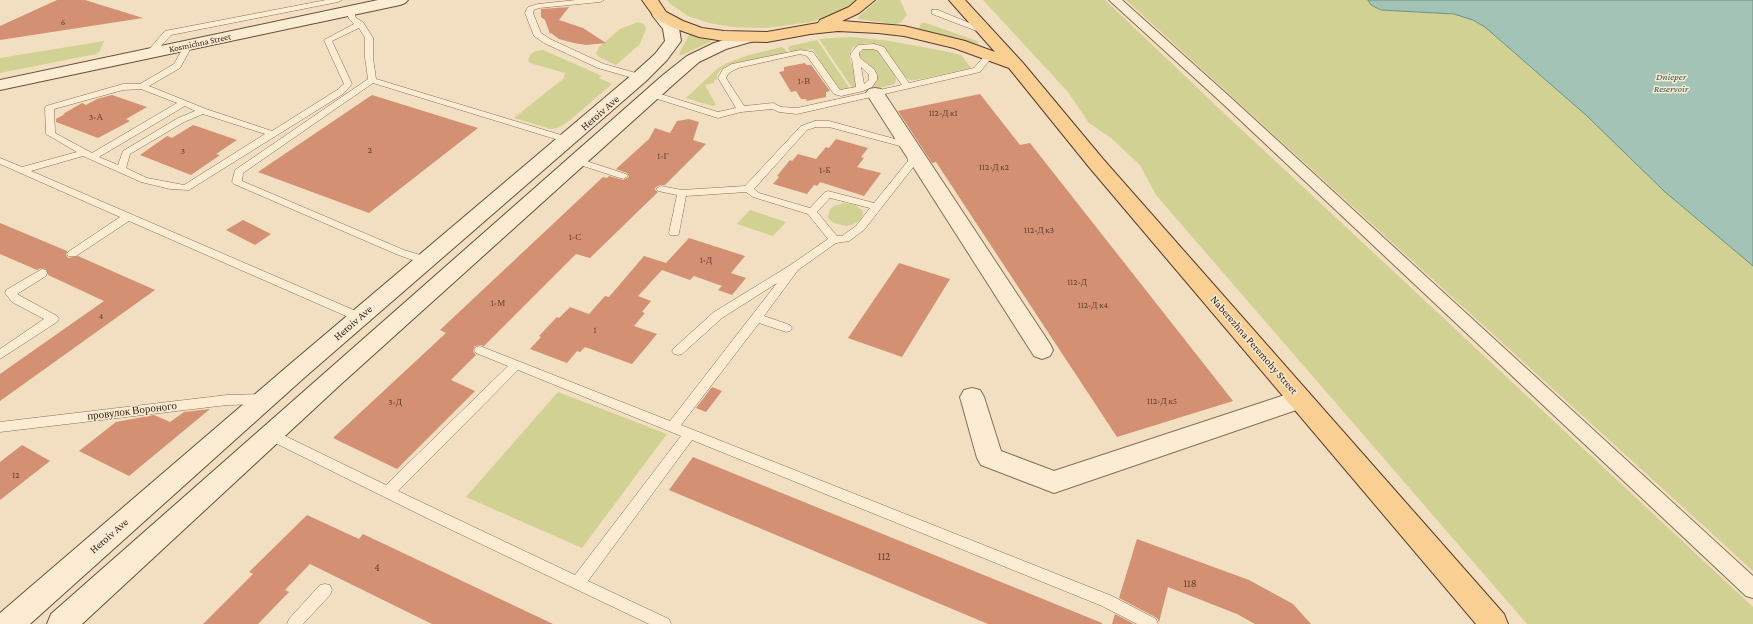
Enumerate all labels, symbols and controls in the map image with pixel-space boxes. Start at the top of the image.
house number: 6 [61,17,65,27]
street label: Kosmichna Street [168,31,232,55]
water label: Dnieper Reservoir [1654,71,1688,94]
house number: 1-В [798,76,810,86]
street label: Heroiv Ave [578,93,622,133]
house number: 112-Д к1 [929,108,957,118]
house number: 3-А [89,112,103,122]
house number: 2 [368,145,372,155]
house number: 3 [181,146,185,156]
house number: 1-Г [657,151,669,161]
house number: 112-Д к2 [979,162,1009,172]
house number: 1-Б [819,165,831,175]
house number: 112-Д к3 [1024,225,1054,235]
house number: 1-С [569,232,581,242]
house number: 1-Д [700,255,712,265]
house number: 112-Д [1067,277,1087,287]
street label: Naberezhna Peremohy Street [1207,293,1301,397]
house number: 1-М [491,298,505,308]
house number: 112-Д к4 [1078,300,1108,310]
street label: Heroiv Ave [331,303,375,343]
house number: 4 [99,311,103,321]
house number: 1 [594,325,596,335]
house number: 112-Д к5 [1147,396,1177,406]
house number: 3-Д [388,397,402,407]
street label: провулок Вороного [86,399,178,423]
house number: 12 [12,470,20,480]
street label: Heroiv Ave [87,516,131,556]
house number: 112 [878,550,890,564]
house number: 4 [374,561,380,575]
house number: 118 [1183,577,1197,591]

